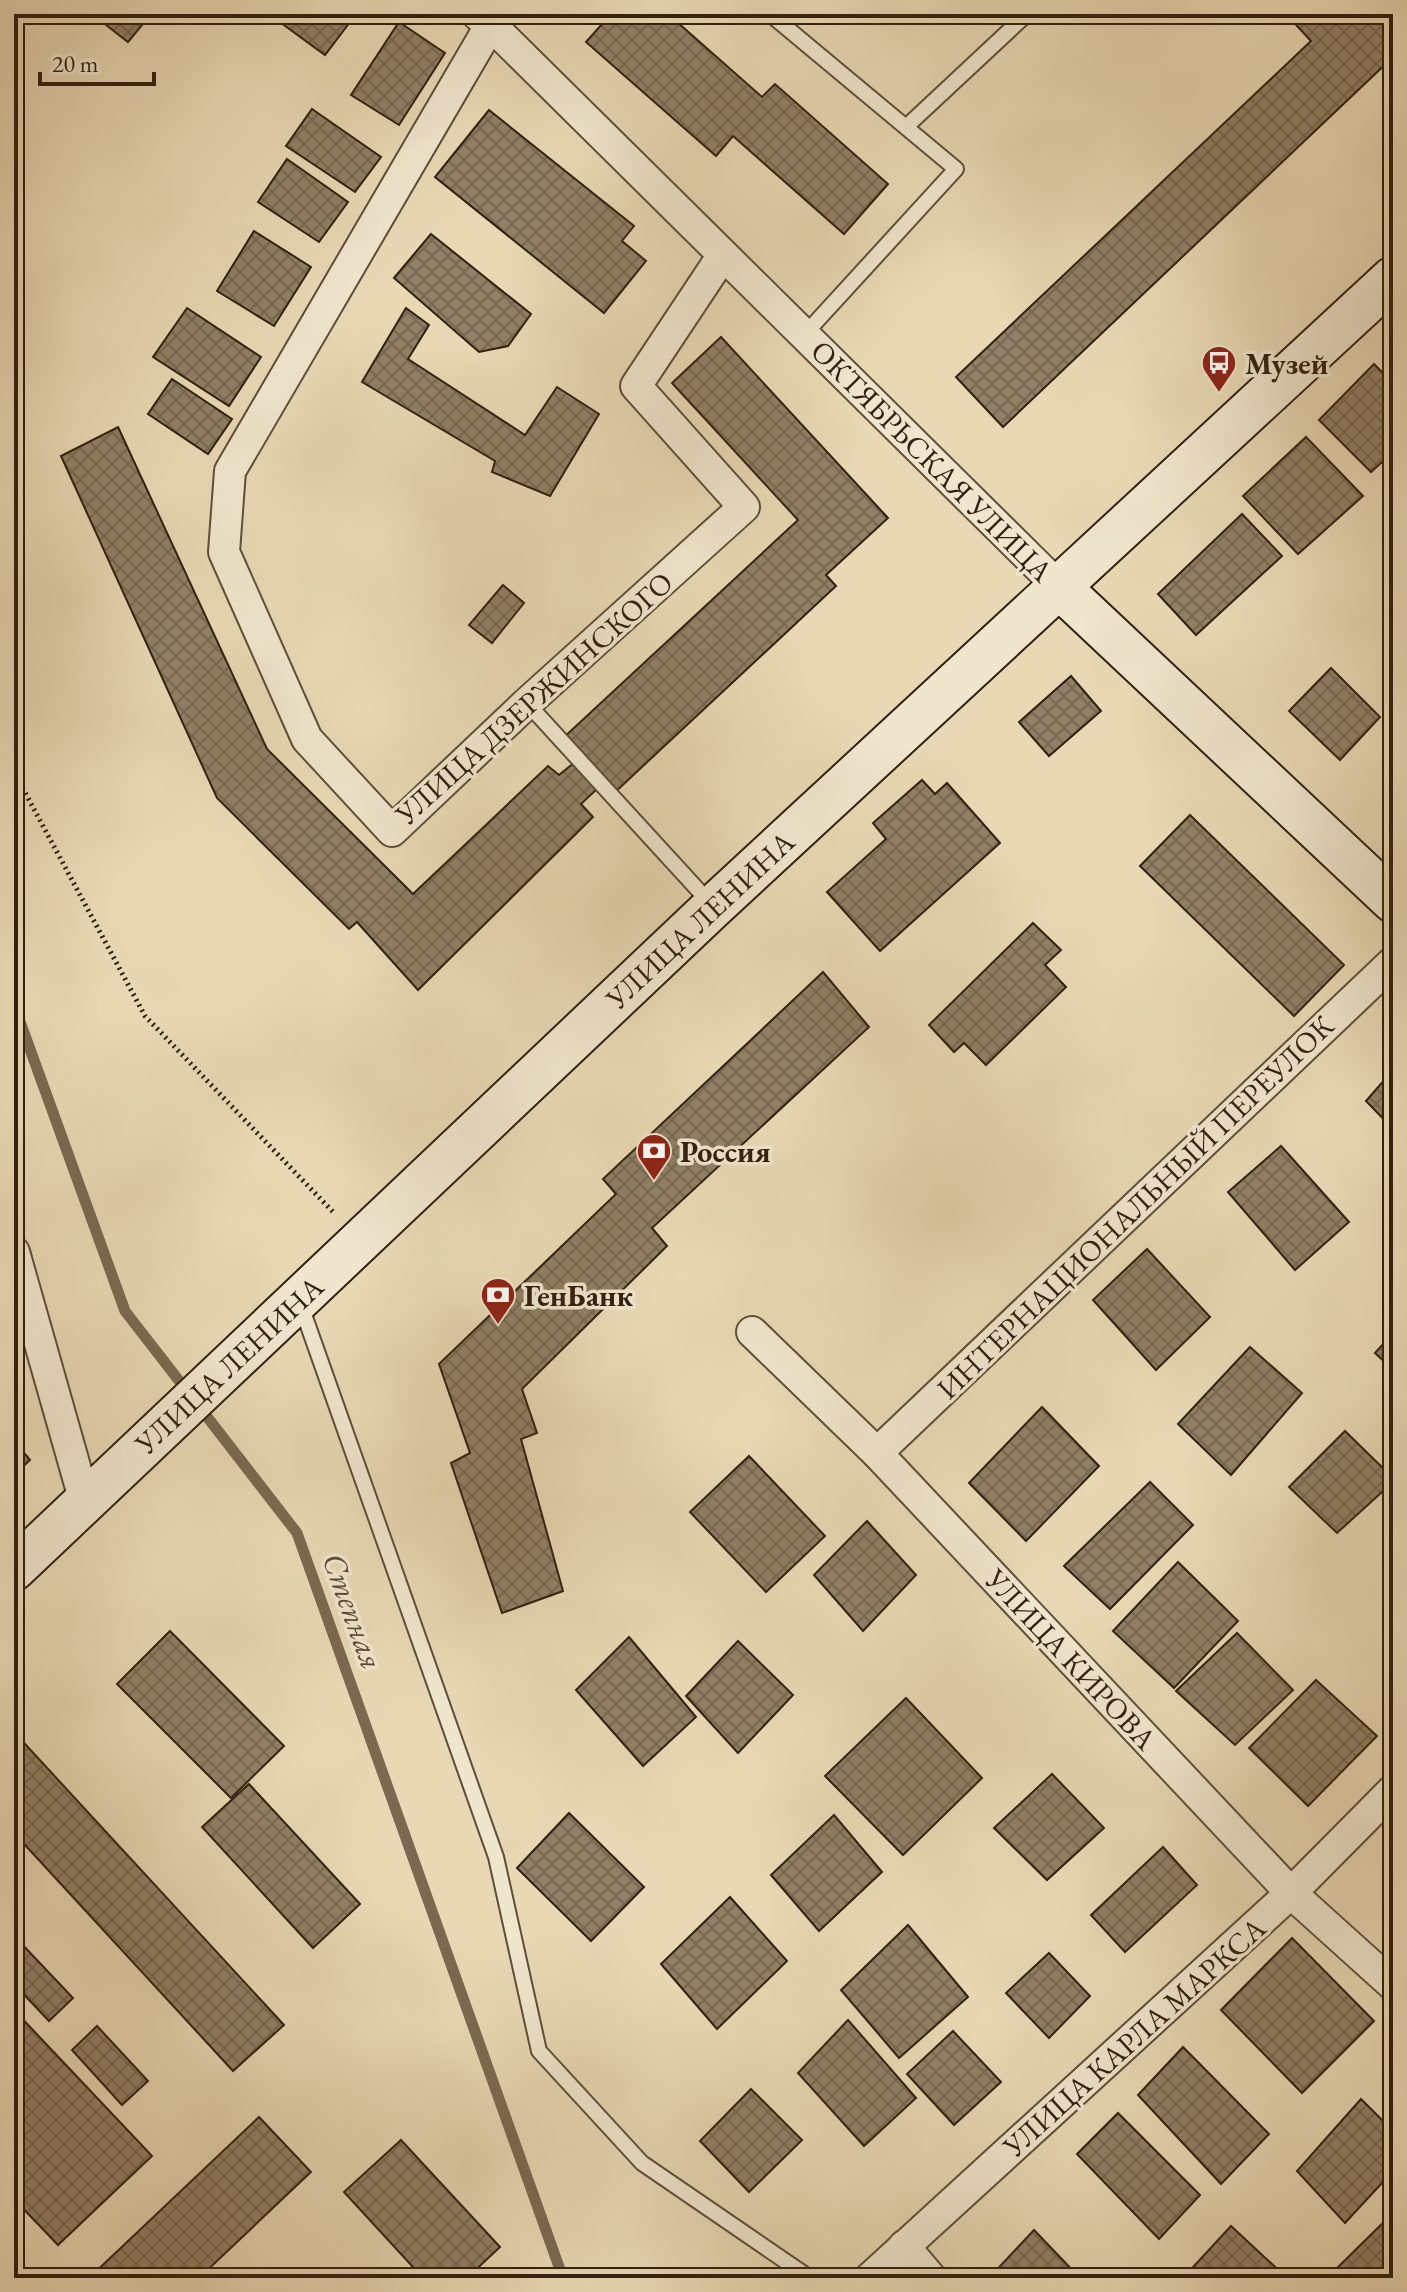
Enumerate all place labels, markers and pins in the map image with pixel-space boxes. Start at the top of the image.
bus stop icon: Музей [1200,344,1238,394]
place label: Музей [1245,344,1328,383]
bank icon: Россия [635,1132,673,1182]
place label: Россия [680,1132,771,1171]
bank icon: ГенБанк [479,1276,517,1326]
place label: ГенБанк [524,1276,633,1315]

